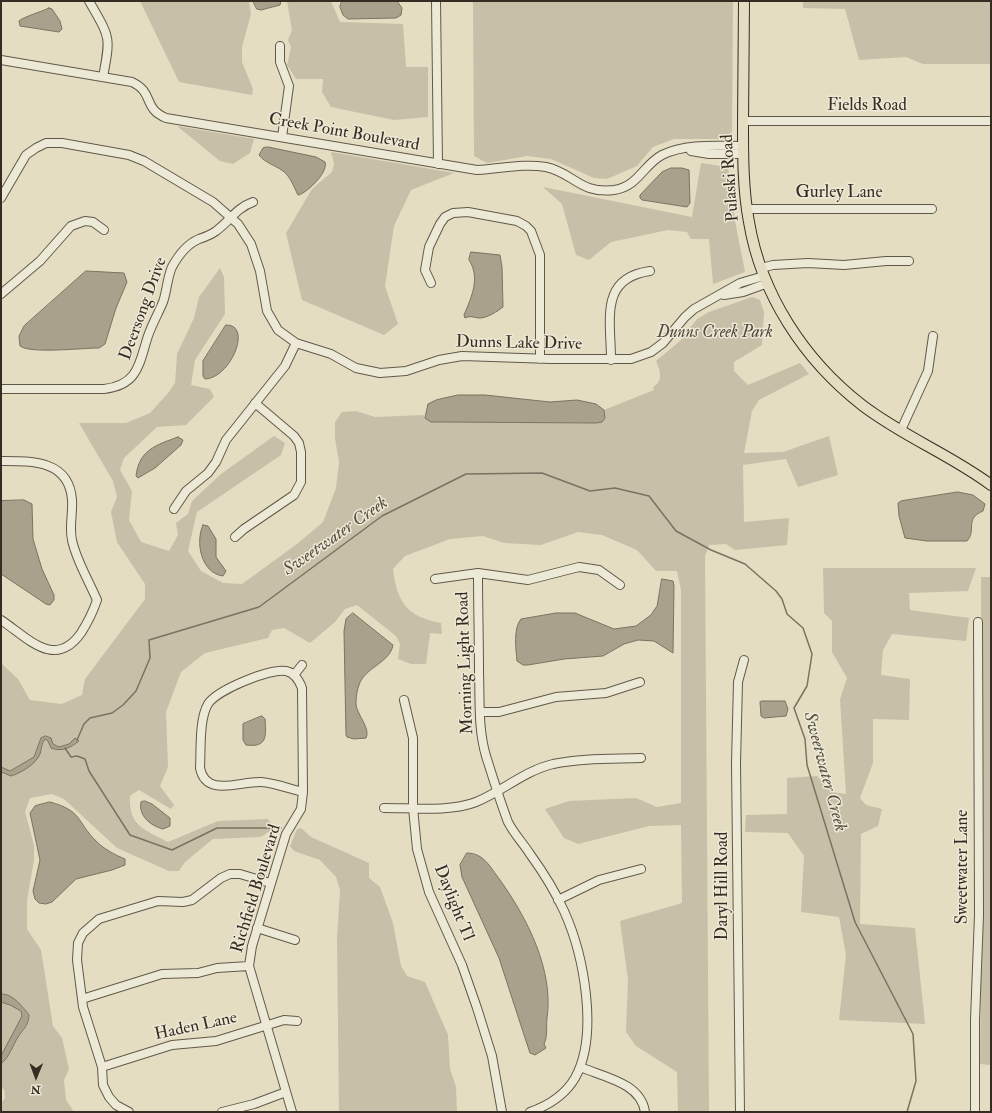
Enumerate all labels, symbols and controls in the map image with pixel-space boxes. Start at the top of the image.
street label: Fields Road [827,96,907,116]
street label: Creek Point Boulevard [267,110,421,156]
street label: Pulaski Road [718,134,744,222]
street label: Gurley Lane [796,183,882,203]
street label: Deersong Drive [116,255,172,363]
park label: Dunns Creek Park [657,323,773,343]
street label: Dunns Lake Drive [456,333,582,355]
water label: Sweetwater Creek [279,493,393,581]
street label: Morning Light Road [453,591,479,735]
water label: Sweetwater Creek [798,710,850,834]
street label: Sweetwater Lane [953,810,973,924]
street label: Richfield Boulevard [228,822,286,956]
street label: Daryl Hill Road [713,832,733,940]
street label: Daylight Tl [429,862,477,944]
street label: Haden Lane [153,1008,239,1046]
north arrow [16,1057,56,1097]
text: N [31,1083,41,1096]

